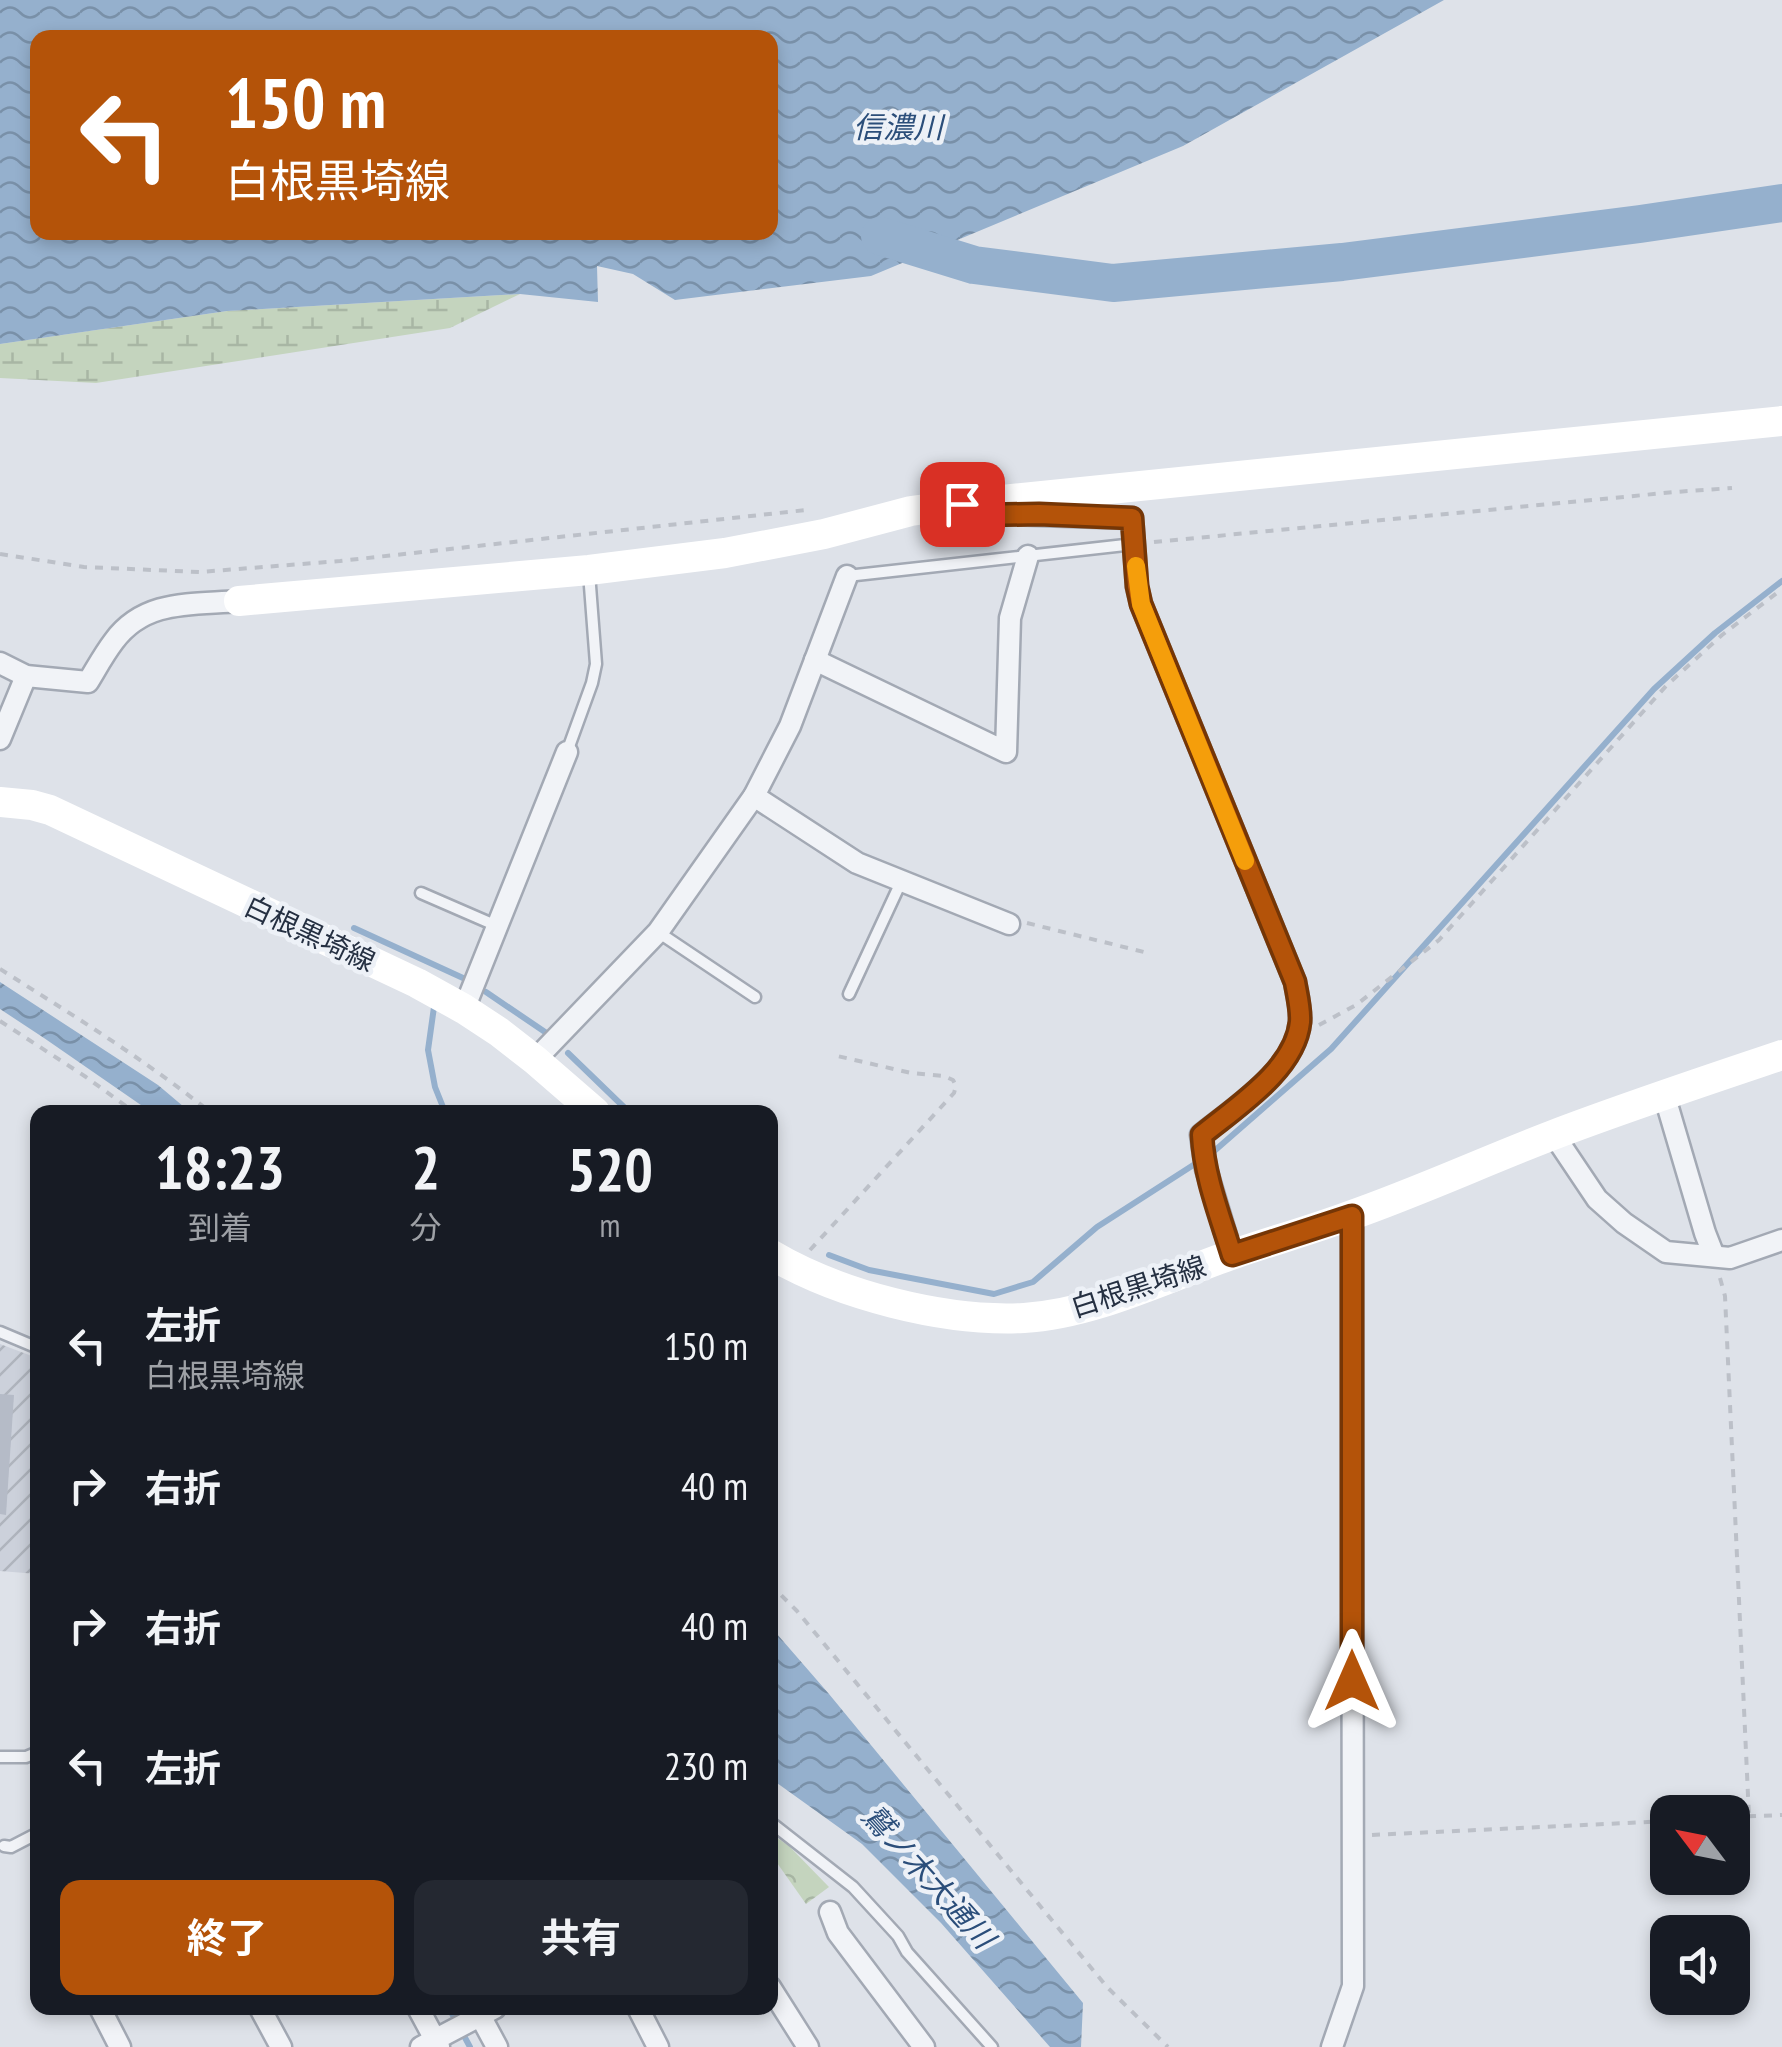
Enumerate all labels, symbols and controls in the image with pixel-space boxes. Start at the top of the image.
text: 150 m [225,57,386,147]
icon: left [60,70,190,200]
water label: 信濃川 [853,107,946,146]
text: 白根黒埼線 [225,151,450,209]
pin [920,462,1005,547]
icon: arrive [935,477,990,532]
street label: 白根黒埼線 [239,887,381,979]
text: 18:23 [155,1128,285,1206]
text: 2 [412,1128,440,1206]
text: 520 [567,1130,653,1208]
text: m [599,1204,620,1246]
text: 到着 [188,1206,252,1248]
text: 分 [410,1206,442,1248]
street label: 白根黒埼線 [1066,1247,1210,1325]
text: 左折 [145,1300,221,1349]
icon: left [60,1318,115,1373]
text: 150 m [664,1321,748,1370]
text: 白根黒埼線 [145,1354,305,1396]
icon: right [60,1458,115,1513]
text: 40 m [681,1461,748,1510]
text: 右折 [145,1463,221,1512]
icon: right [60,1598,115,1653]
text: 40 m [681,1601,748,1650]
text: 右折 [145,1603,221,1652]
position arrow [1300,1629,1404,1733]
icon: left [60,1738,115,1793]
text: 230 m [664,1741,748,1790]
text: 左折 [145,1743,221,1792]
north arrow [1650,1795,1750,1895]
map controls [1650,1795,1750,2015]
water label: 鷲ノ木大通川 [854,1796,1006,1958]
button: 終了 [60,1880,394,1995]
button: 共有 [414,1880,748,1995]
button: sound [1650,1915,1750,2015]

